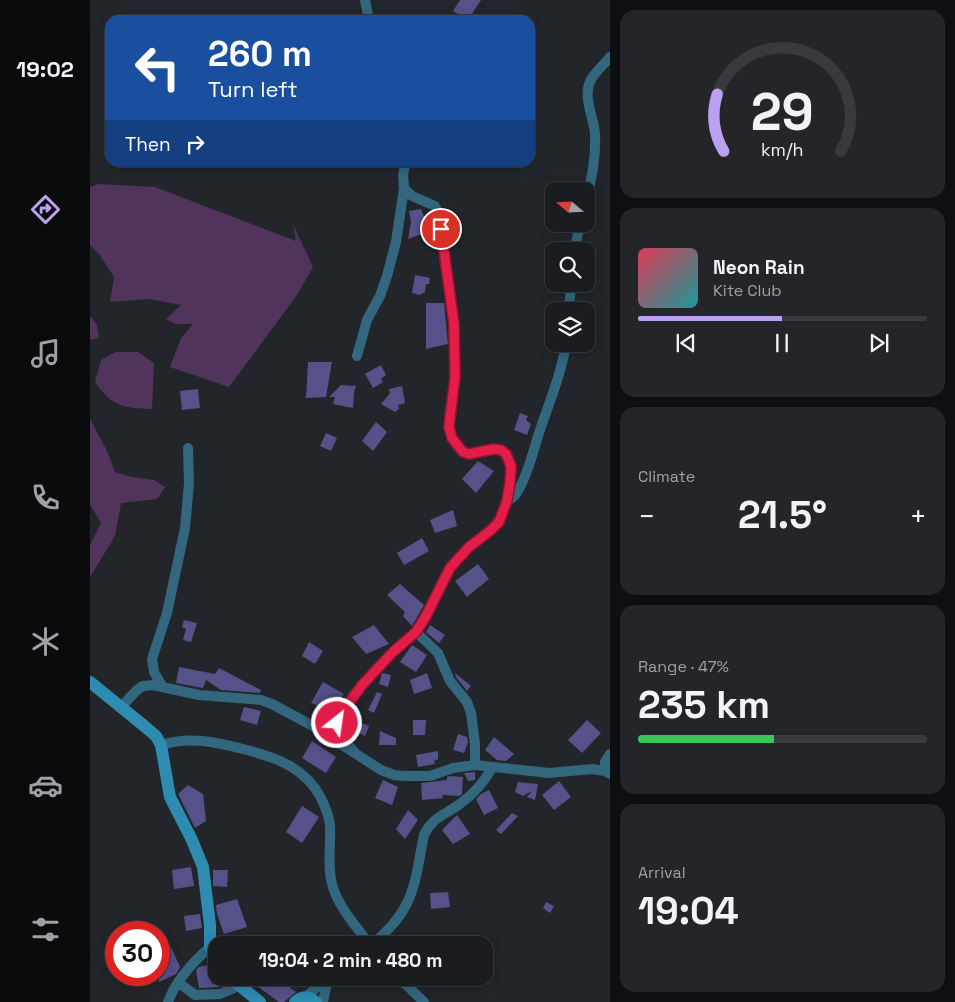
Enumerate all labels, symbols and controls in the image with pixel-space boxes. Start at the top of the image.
text: 260 m [208,32,312,76]
icon: left [125,35,190,100]
text: 19:02 [16,55,74,83]
text: Turn left [208,75,298,103]
text: 29 [751,79,814,145]
icon: right [181,130,209,158]
text: Then [125,132,171,157]
text: km/h [761,138,804,161]
north arrow [545,182,595,232]
map controls [545,182,595,352]
icon: directions [28,192,63,227]
pin [420,208,462,250]
icon: arrive [427,215,455,243]
button: search [545,242,595,292]
text: Neon Rain [713,255,805,280]
text: Kite Club [713,280,782,301]
button: layers [545,302,595,352]
icon: previous [672,329,700,357]
icon: pause [768,329,796,357]
icon: next [865,329,893,357]
icon: music [28,336,63,371]
text: Climate [638,466,695,487]
icon: phone [28,480,63,515]
text: 21.5° [738,491,827,539]
text: − [638,498,655,534]
text: + [910,498,927,534]
icon: climate [28,624,63,659]
text: Range · 47% [638,656,729,677]
text: 235 km [638,681,770,729]
position arrow [310,696,362,748]
icon: car [28,768,63,803]
text: Arrival [638,862,686,883]
text: 19:04 [638,887,739,935]
icon: filters [28,912,63,947]
speed limit sign: 30 [105,921,170,986]
text: 19:04 · 2 min · 480 m [259,948,442,973]

